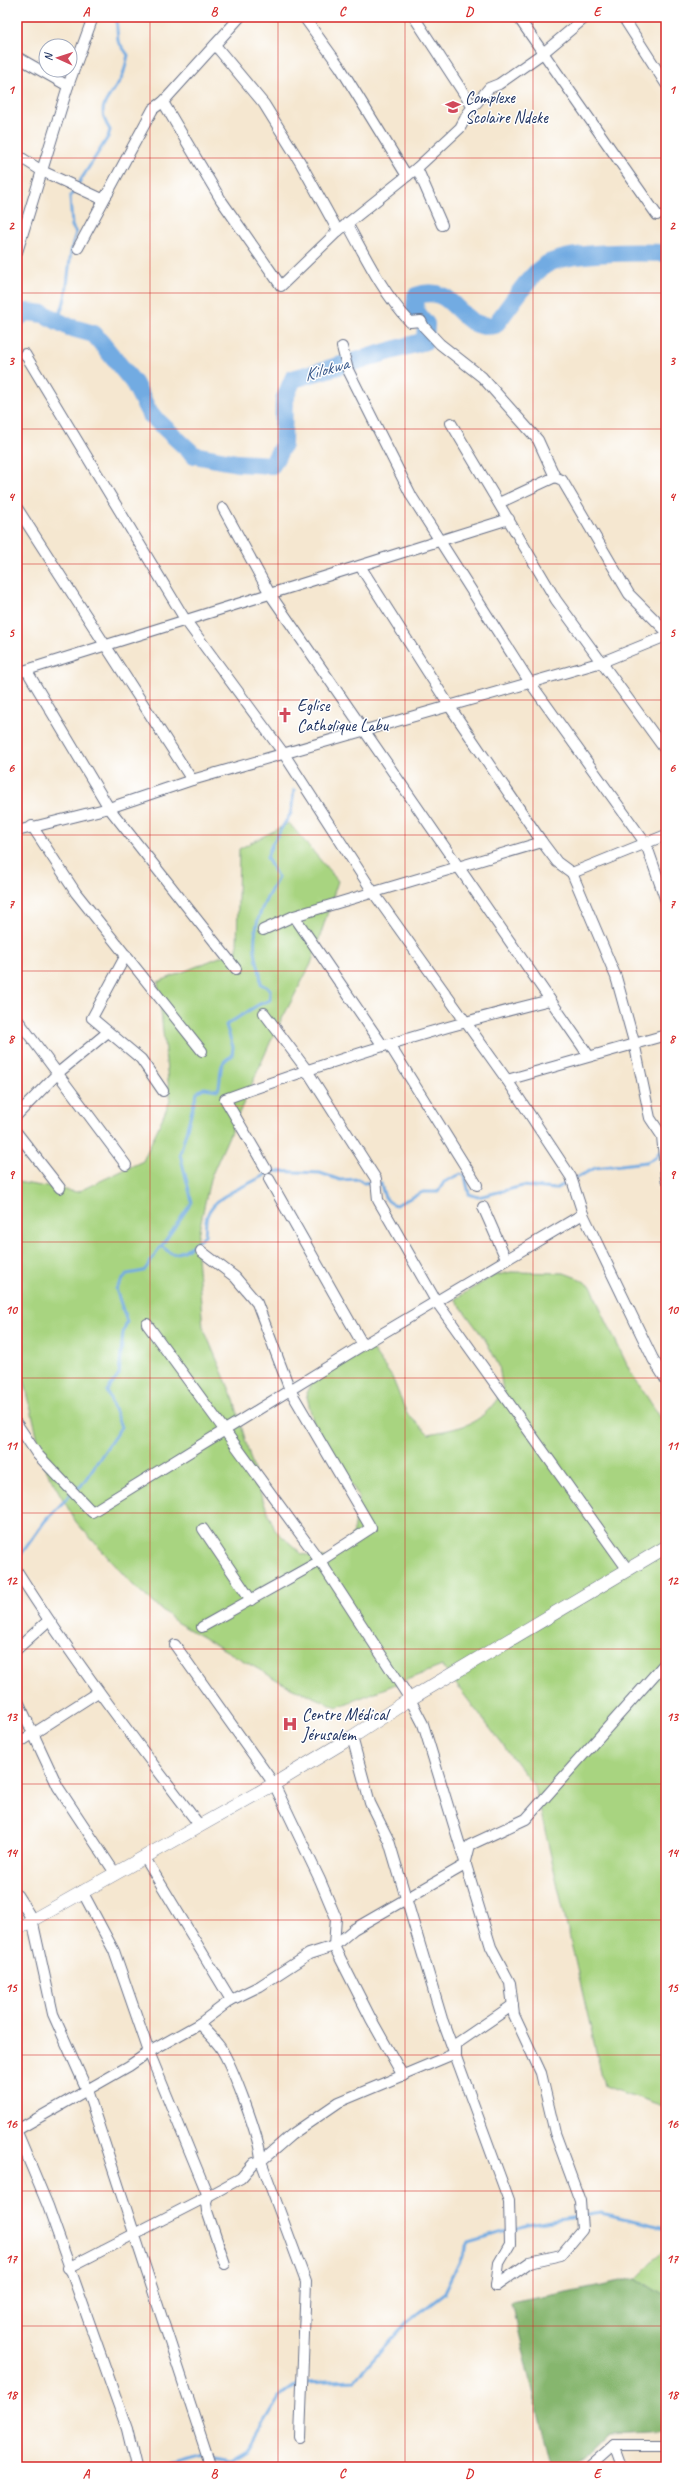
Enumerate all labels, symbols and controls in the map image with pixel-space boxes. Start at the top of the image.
text: A [83,4,91,20]
text: B [211,4,219,20]
text: C [339,4,347,20]
text: D [465,4,474,20]
text: E [594,4,603,20]
north arrow [38,38,78,78]
text: N [41,52,55,61]
text: 1 [8,82,16,98]
text: 1 [669,82,677,98]
place label: Complexe Scolaire Ndeke [465,87,549,128]
school or university icon: Complexe Scolaire Ndeke [444,98,462,116]
text: 2 [8,218,15,234]
text: 2 [669,218,676,234]
water label: Kilokwa [301,351,353,386]
text: 3 [8,353,15,369]
text: 3 [669,353,676,369]
text: 4 [8,489,16,505]
text: 4 [669,489,677,505]
text: 5 [8,625,15,641]
text: 5 [669,625,676,641]
place label: Eglise Catholique Labu [297,695,390,736]
church icon: Eglise Catholique Labu [276,706,294,724]
text: 6 [8,760,15,776]
text: 6 [669,760,676,776]
text: 7 [8,896,15,912]
text: 7 [669,896,676,912]
text: 8 [8,1031,16,1047]
text: 8 [669,1031,677,1047]
text: 9 [8,1167,15,1183]
text: 9 [669,1167,676,1183]
text: 10 [5,1302,18,1318]
text: 10 [666,1302,679,1318]
text: 11 [5,1438,19,1454]
text: 11 [666,1438,680,1454]
text: 12 [5,1573,18,1589]
text: 12 [666,1573,679,1589]
place label: Centre Médical Jérusalem [301,1704,391,1745]
text: 13 [5,1709,18,1725]
text: 13 [666,1709,679,1725]
hospital icon: Centre Médical Jérusalem [281,1715,299,1733]
text: 14 [5,1845,19,1861]
text: 14 [666,1845,680,1861]
text: 15 [5,1980,18,1996]
text: 15 [666,1980,679,1996]
text: 16 [5,2116,18,2132]
text: 16 [666,2116,679,2132]
text: 17 [5,2251,18,2267]
text: 17 [666,2251,679,2267]
text: 18 [5,2387,19,2403]
text: 18 [666,2387,680,2403]
text: A [83,2466,91,2482]
text: B [211,2466,219,2482]
text: C [339,2466,347,2482]
text: D [465,2466,474,2482]
text: E [594,2466,603,2482]

